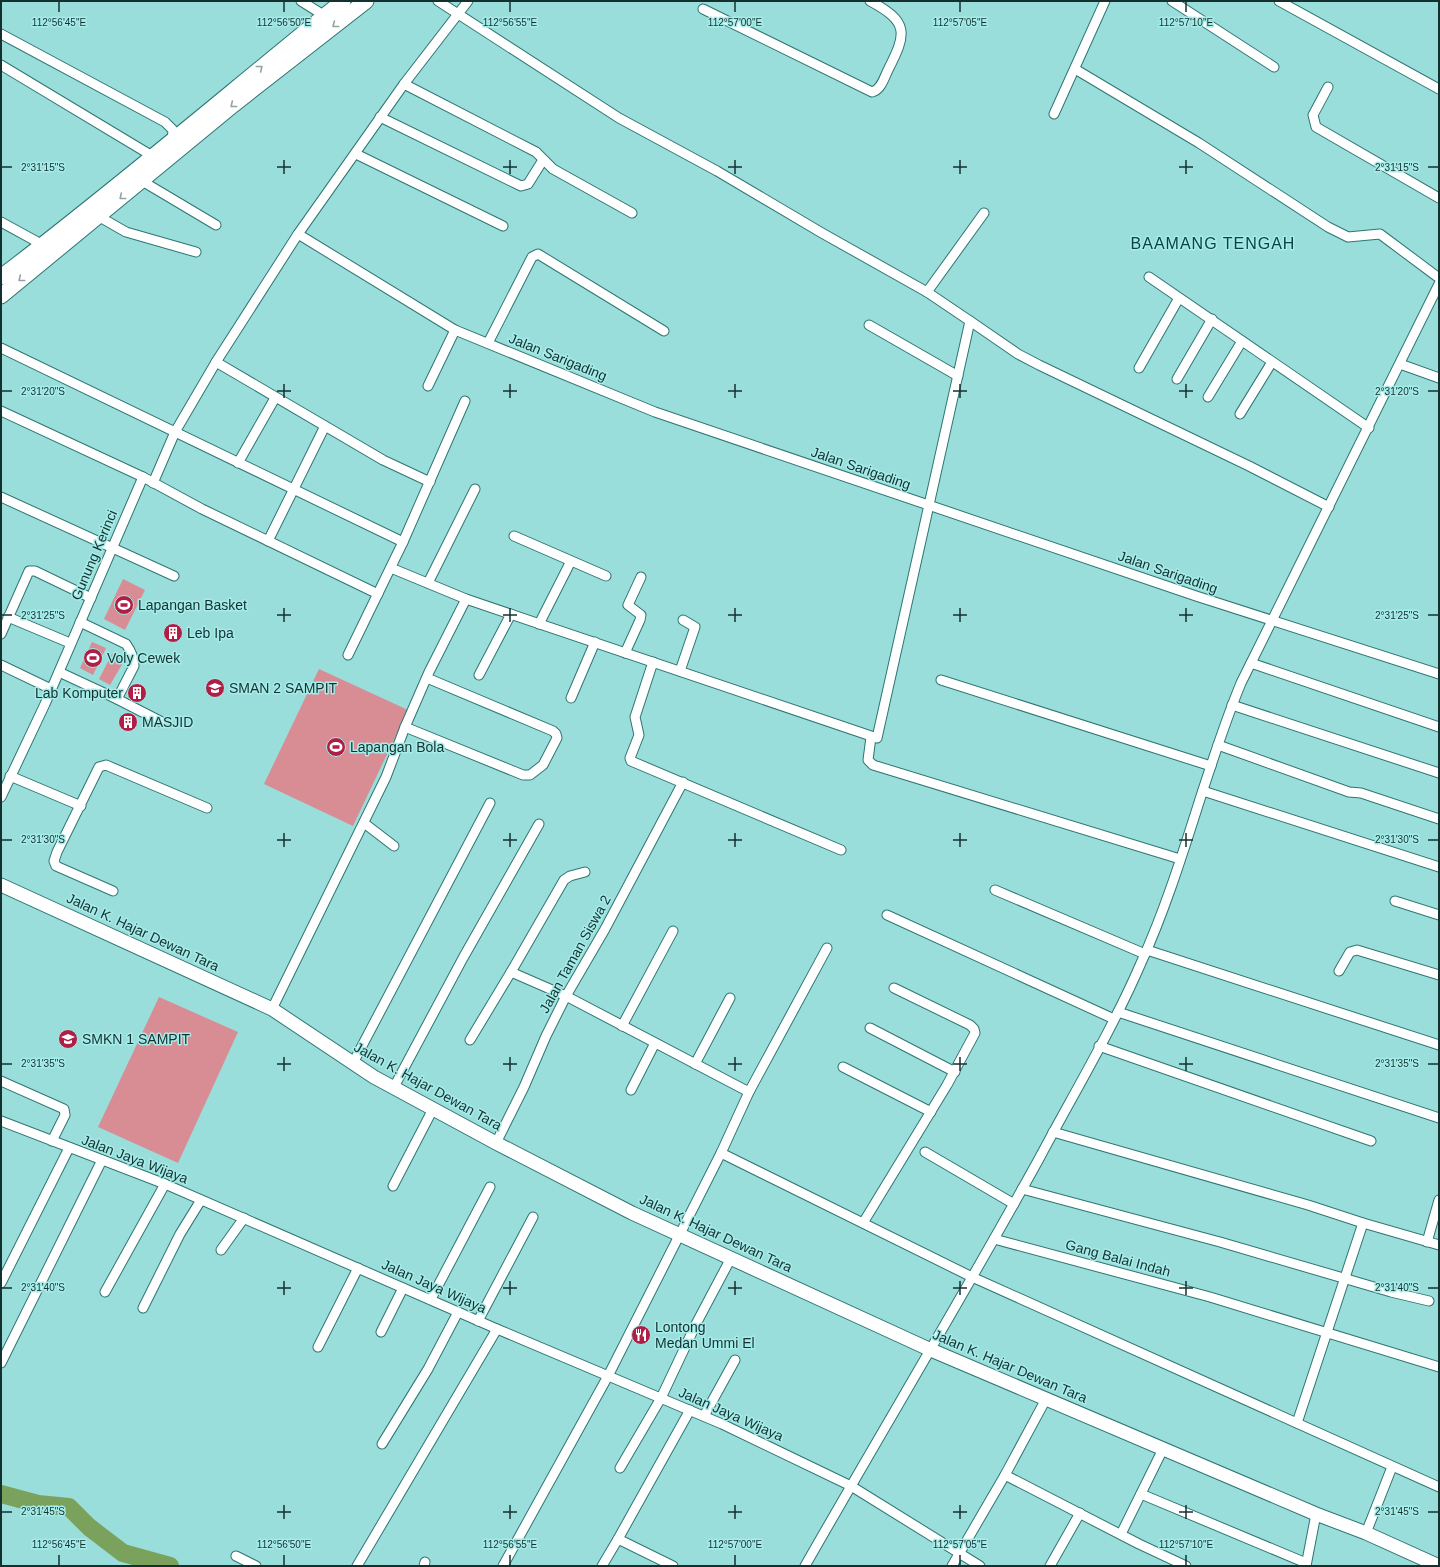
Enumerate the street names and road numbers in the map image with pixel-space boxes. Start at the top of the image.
street label: Jalan Sarigading [507,330,609,384]
street label: Jalan Sarigading [809,443,913,493]
street label: Gunung Kerinci [68,507,120,603]
street label: Jalan Sarigading [1116,547,1220,597]
street label: Jalan K. Hajar Dewan Tara [64,890,222,974]
street label: Jalan Taman Siswa 2 [536,892,614,1016]
street label: Jalan K. Hajar Dewan Tara [351,1039,505,1133]
street label: Jalan Jaya Wijaya [79,1131,191,1187]
street label: Jalan K. Hajar Dewan Tara [637,1191,795,1275]
street label: Gang Balai Indah [1064,1236,1172,1280]
street label: Jalan Jaya Wijaya [379,1256,489,1316]
street label: Jalan K. Hajar Dewan Tara [930,1326,1090,1406]
street label: Jalan Jaya Wijaya [676,1384,786,1444]

